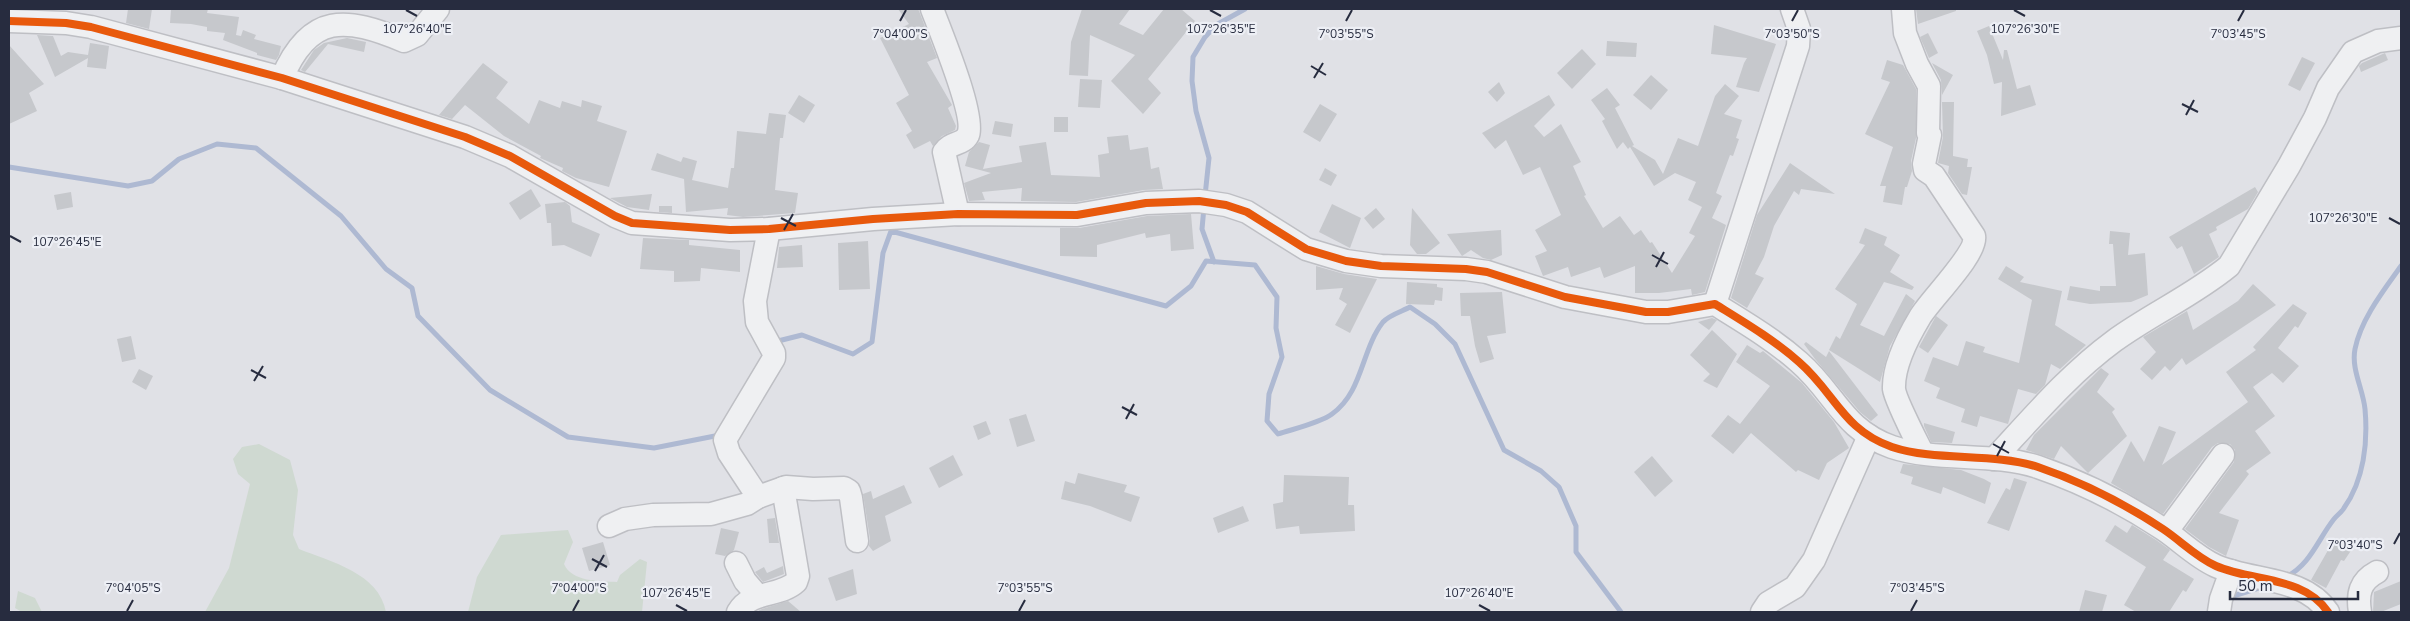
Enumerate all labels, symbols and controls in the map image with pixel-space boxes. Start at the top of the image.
text: 107°26'40"E [382,21,452,37]
text: 107°26'35"E [1186,21,1256,37]
text: 107°26'30"E [1990,21,2060,37]
text: 7°04'00"S [872,26,928,42]
text: 7°03'55"S [1318,26,1374,42]
text: 7°03'50"S [1764,26,1820,42]
text: 7°03'45"S [2210,26,2266,42]
text: 107°26'30"E [2308,210,2378,226]
text: 107°26'45"E [32,234,102,250]
text: 7°03'40"S [2327,537,2383,553]
scale bar [2230,568,2358,600]
text: 50 m [2238,576,2273,596]
text: 7°04'05"S [105,580,161,596]
text: 7°04'00"S [551,580,607,596]
text: 7°03'55"S [997,580,1053,596]
text: 7°03'45"S [1889,580,1945,596]
text: 107°26'45"E [641,585,711,601]
text: 107°26'40"E [1444,585,1514,601]

